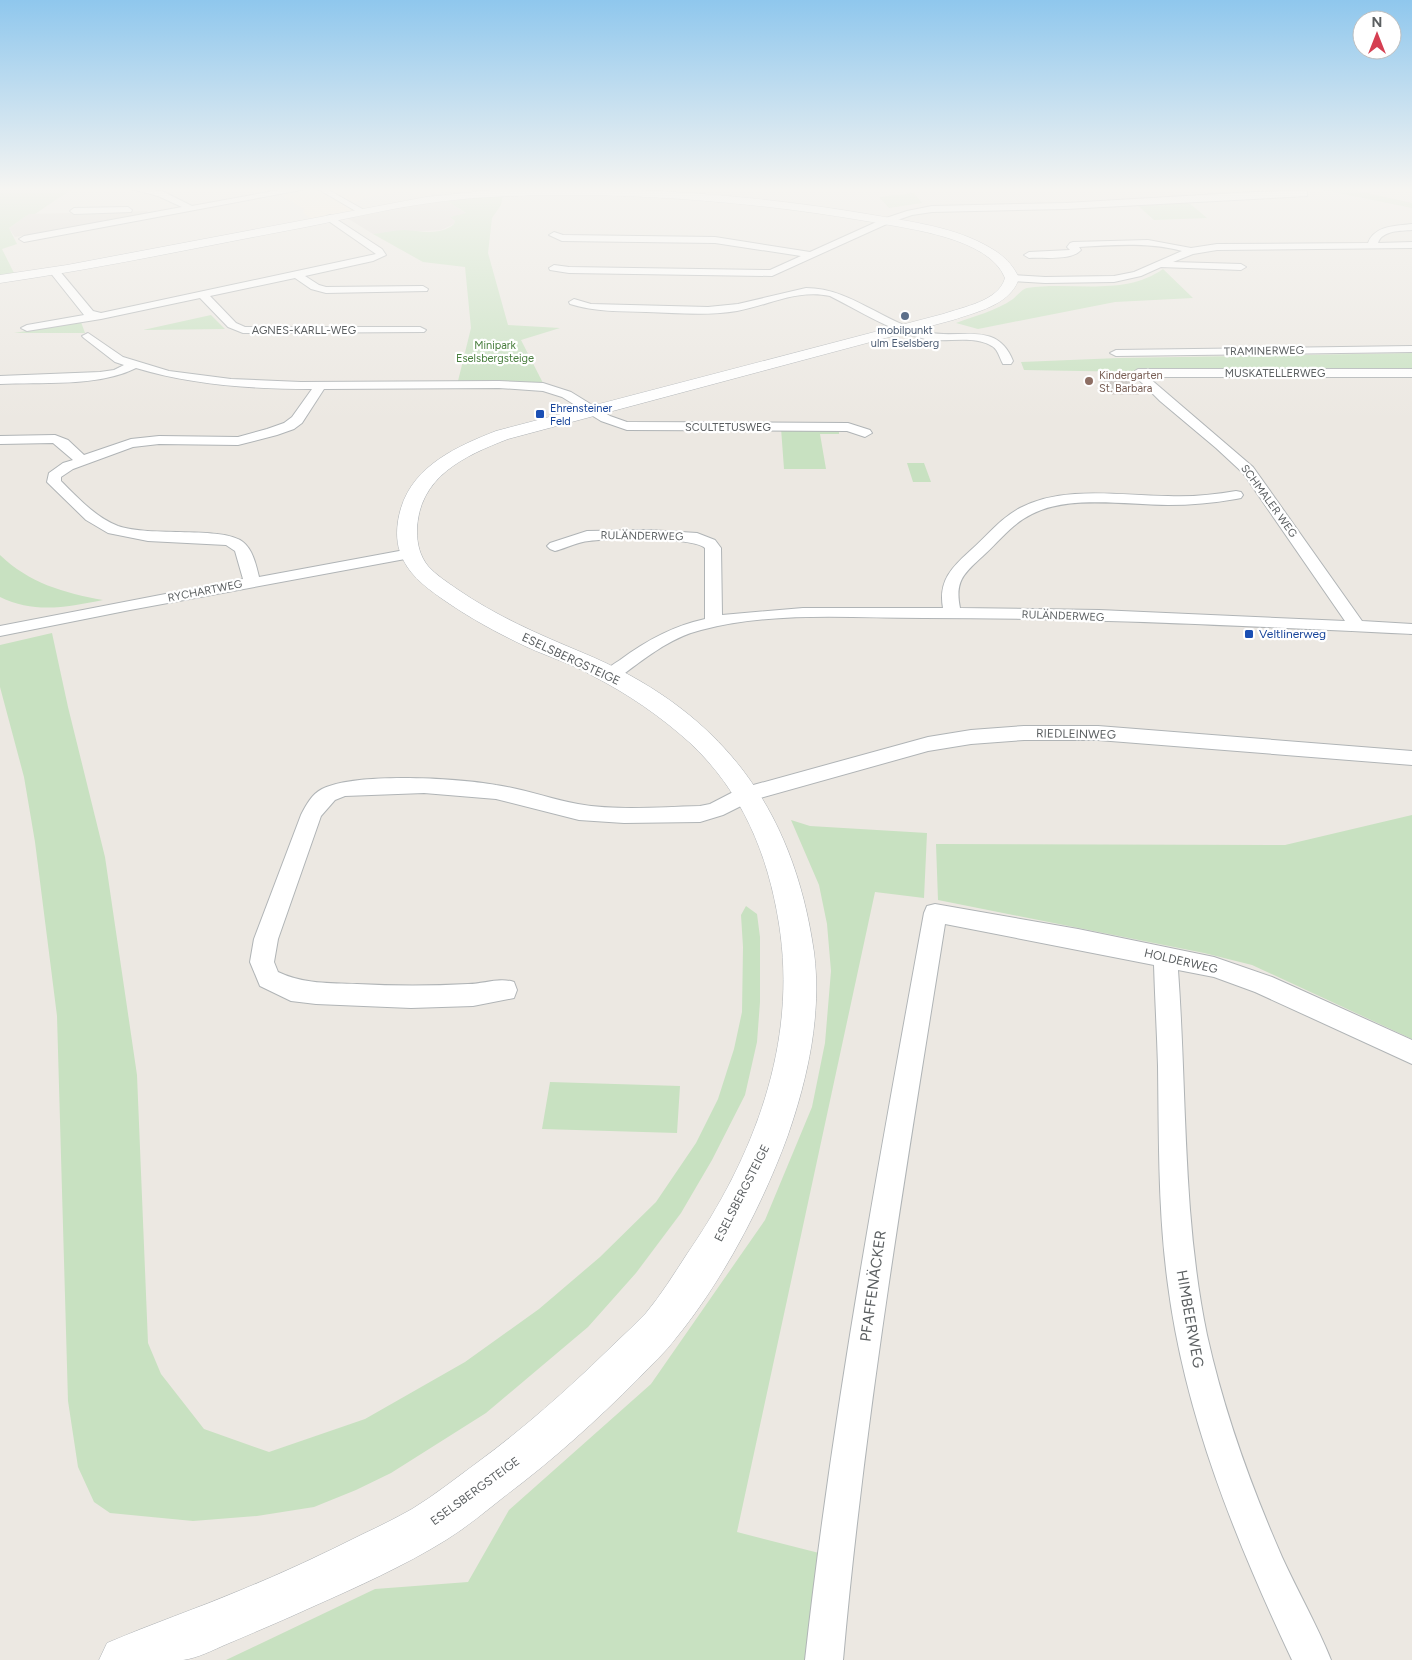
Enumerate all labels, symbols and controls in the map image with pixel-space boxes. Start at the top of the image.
north arrow [1352,10,1402,60]
text: N [1372,14,1382,31]
marker: mobilpunkt ulm Eselsberg [899,310,911,322]
street label: AGNES-KARLL-WEG [252,324,356,337]
place label: mobilpunkt ulm Eselsberg [871,324,939,350]
park label: Minipark Eselsbergsteige [456,339,534,365]
street label: TRAMINERWEG [1224,344,1304,358]
street label: MUSKATELLERWEG [1225,367,1325,380]
place label: Kindergarten St. Barbara [1099,369,1163,395]
marker: Kindergarten St. Barbara [1083,375,1095,387]
place label: Ehrensteiner Feld [550,402,612,428]
marker: Ehrensteiner Feld [534,408,546,420]
street label: SCULTETUSWEG [685,421,771,434]
street label: SCHMALER WEG [1238,462,1300,540]
street label: RULÄNDERWEG [601,529,683,543]
street label: RYCHARTWEG [167,577,243,605]
street label: RULÄNDERWEG [1021,608,1105,624]
place label: Veltlinerweg [1259,627,1326,641]
marker: Veltlinerweg [1243,628,1255,640]
street label: ESELSBERGSTEIGE [520,630,622,688]
street label: RIEDLEINWEG [1036,726,1116,742]
street label: HOLDERWEG [1143,946,1219,976]
street label: ESELSBERGSTEIGE [712,1142,772,1244]
street label: PFAFFENÄCKER [856,1229,890,1343]
street label: HIMBEERWEG [1173,1269,1207,1369]
street label: ESELSBERGSTEIGE [428,1454,522,1528]

